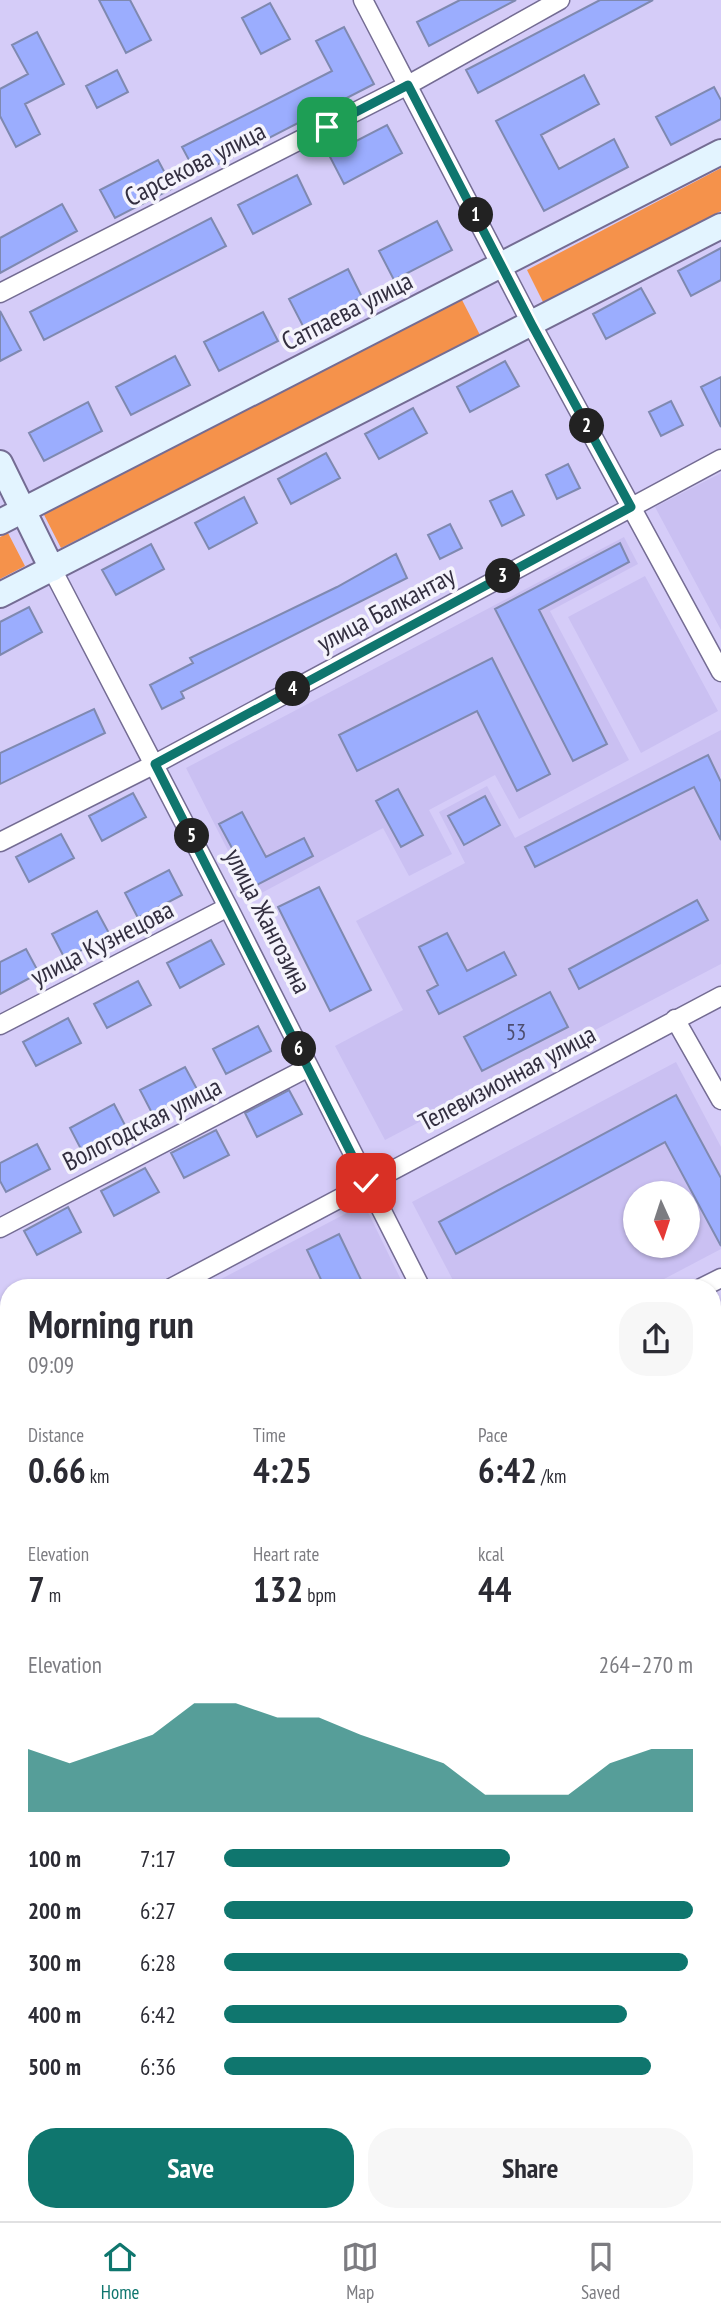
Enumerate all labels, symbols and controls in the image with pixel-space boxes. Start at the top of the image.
pin [297,97,357,157]
icon: arrive [308,108,346,146]
street label: Сарсекова улица [119,114,271,213]
pin: 1 [458,198,494,232]
text: 1 [471,202,480,226]
street label: Сатпаева улица [276,263,418,358]
pin: 2 [570,408,604,444]
text: 2 [582,413,591,437]
street label: улица Балкантау [311,558,461,659]
pin: 3 [486,558,520,594]
text: 3 [498,563,507,587]
pin: 4 [276,672,310,706]
text: 4 [288,676,297,700]
pin: 5 [174,818,210,854]
text: 5 [187,823,196,847]
street label: улица Жангозина [218,843,319,999]
street label: улица Кузнецова [25,892,179,993]
street label: Телевизионная улица [412,1017,601,1138]
house number: 53 [506,1017,526,1046]
pin: 6 [282,1032,316,1066]
text: 6 [294,1036,303,1060]
street label: Вологодская улица [57,1069,227,1178]
pin [336,1153,396,1213]
icon: check [347,1164,385,1202]
north arrow [623,1181,700,1258]
map controls [623,1181,700,1258]
text: Morning run [28,1299,194,1348]
button: share [619,1302,693,1376]
text: 09:09 [28,1350,74,1379]
text: Distance [28,1423,84,1447]
text: Time [253,1423,286,1447]
text: Pace [478,1423,508,1447]
text: 0.66 [28,1447,86,1493]
text: 4:25 [253,1447,312,1493]
text: 6:42 [478,1447,537,1493]
text: km [86,1464,109,1488]
text: /km [537,1464,566,1488]
text: Elevation [28,1542,89,1566]
text: Heart rate [253,1542,319,1566]
text: kcal [478,1542,504,1566]
text: 7 [28,1566,45,1612]
text: 132 [253,1566,303,1612]
text: 44 [478,1566,511,1612]
text: m [45,1583,61,1607]
text: bpm [303,1583,336,1607]
text: Elevation [28,1650,102,1679]
text: 264–270 m [599,1650,693,1679]
text: 100 m [28,1844,81,1873]
text: 7:17 [140,1844,176,1873]
text: 200 m [28,1896,81,1925]
text: 6:27 [140,1896,176,1925]
text: 300 m [28,1948,81,1977]
text: 6:28 [140,1948,176,1977]
text: 400 m [28,2000,81,2029]
text: 6:42 [140,2000,176,2029]
text: 500 m [28,2052,81,2081]
text: 6:36 [140,2052,176,2081]
button: Save [28,2128,354,2208]
button: Share [368,2128,693,2208]
tab: Home [101,2238,139,2304]
tab: Map [341,2238,379,2304]
tab: Saved [581,2238,620,2304]

